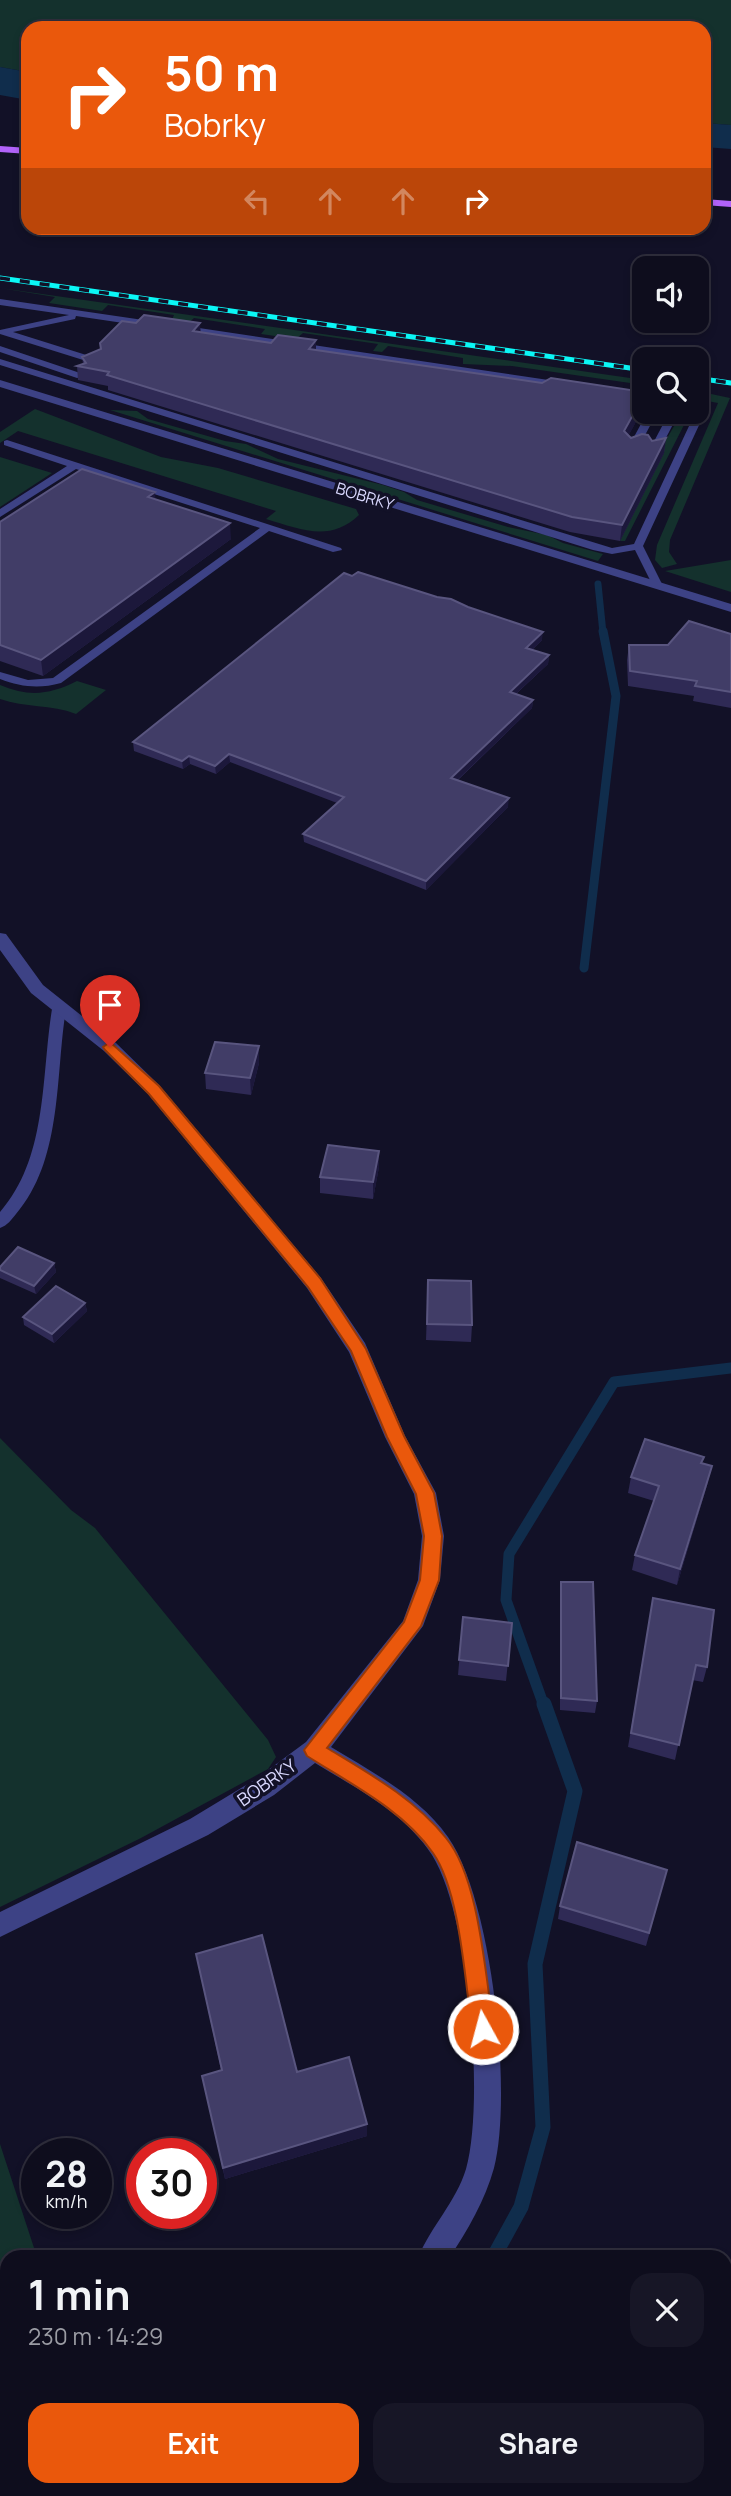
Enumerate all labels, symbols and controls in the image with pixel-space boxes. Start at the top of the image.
text: 50 m [164,39,279,106]
icon: right [49,49,140,140]
text: Bobrky [164,103,266,147]
icon: left [238,182,276,220]
icon: ahead [311,182,349,220]
icon: ahead [384,182,422,220]
icon: right [457,182,495,220]
map controls [632,256,709,424]
button: sound [632,256,709,333]
button: search [632,347,709,424]
street label: BOBRKY [333,477,397,515]
pin [80,975,140,1047]
icon: arrive [91,986,129,1024]
street label: BOBRKY [232,1753,302,1811]
position arrow [446,1992,520,2066]
speed limit sign: 30 [126,2138,217,2229]
text: 28 [45,2150,88,2198]
text: km/h [46,2189,87,2213]
text: 1 min [28,2265,131,2323]
button: close [630,2273,704,2347]
text: 230 m · 14:29 [28,2320,163,2352]
button: Exit [28,2403,359,2483]
button: Share [373,2403,704,2483]

